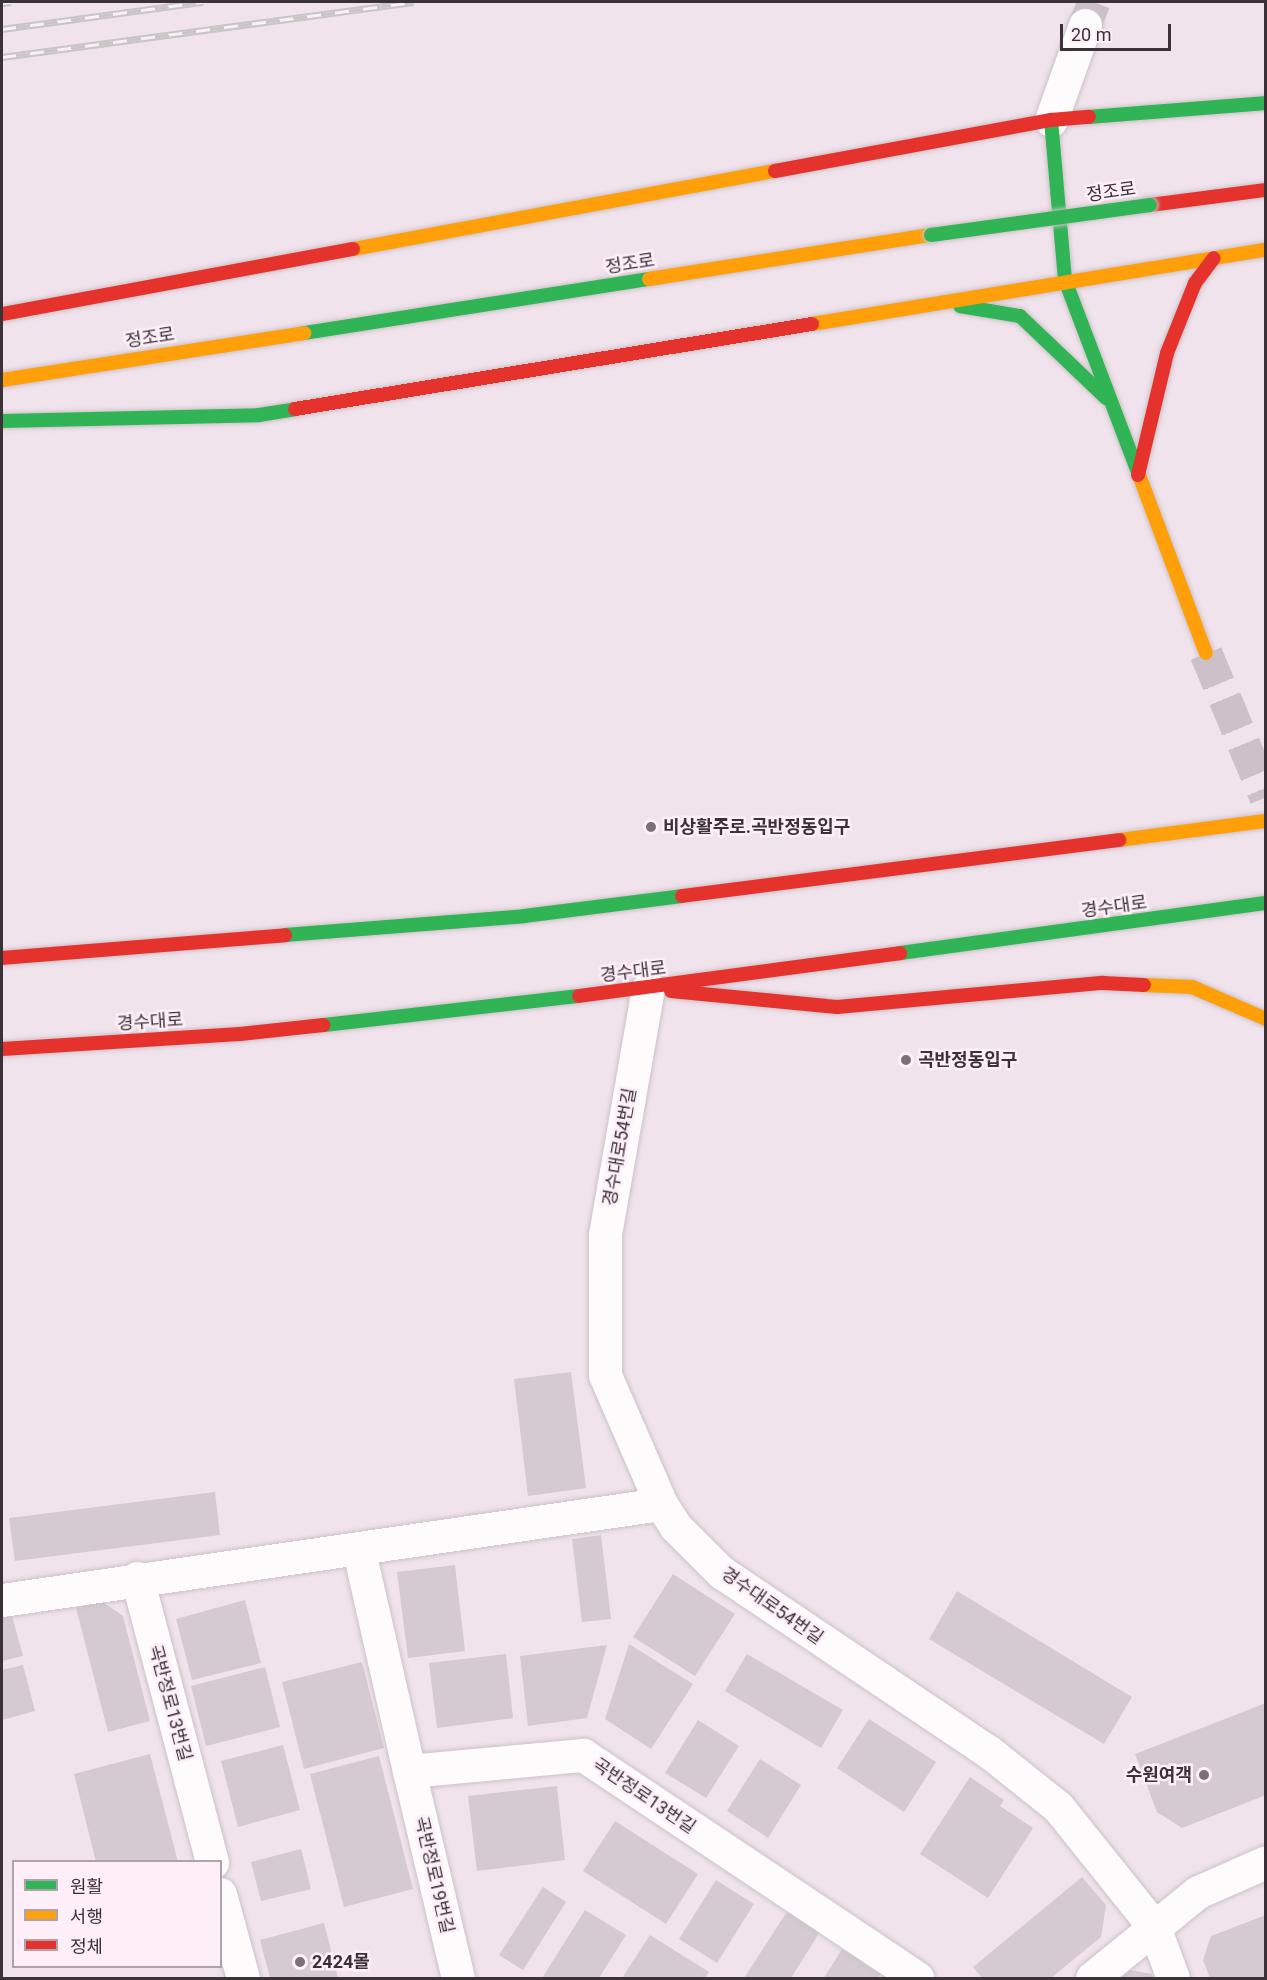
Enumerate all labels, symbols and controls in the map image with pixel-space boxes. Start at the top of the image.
scale bar [1063,12,1174,50]
text: 20 m [1071,24,1111,45]
street label: 정조로 [1085,178,1137,206]
street label: 정조로 [604,249,656,279]
street label: 정조로 [124,323,176,353]
place label: 비상활주로.곡반정동입구 [663,816,850,838]
marker: 비상활주로.곡반정동입구 [644,820,658,834]
street label: 경수대로 [1080,892,1148,922]
street label: 경수대로 [599,957,667,987]
street label: 경수대로 [116,1009,184,1035]
place label: 곡반정동입구 [918,1049,1017,1071]
marker: 곡반정동입구 [899,1053,913,1067]
street label: 경수대로54번길 [599,1086,641,1208]
street label: 경수대로54번길 [717,1563,827,1649]
street label: 곡반정로13번길 [144,1642,196,1764]
street label: 곡반정로13번길 [588,1754,700,1838]
place label: 수원여객 [1126,1764,1192,1786]
marker: 수원여객 [1197,1768,1211,1782]
street label: 곡반정로19번길 [410,1814,458,1936]
legend [12,1860,222,1968]
text: 원활 [70,1876,103,1897]
text: 서행 [70,1906,103,1927]
text: 정체 [70,1936,103,1957]
place label: 2424몰 [312,1951,370,1973]
marker: 2424몰 [293,1955,307,1969]

